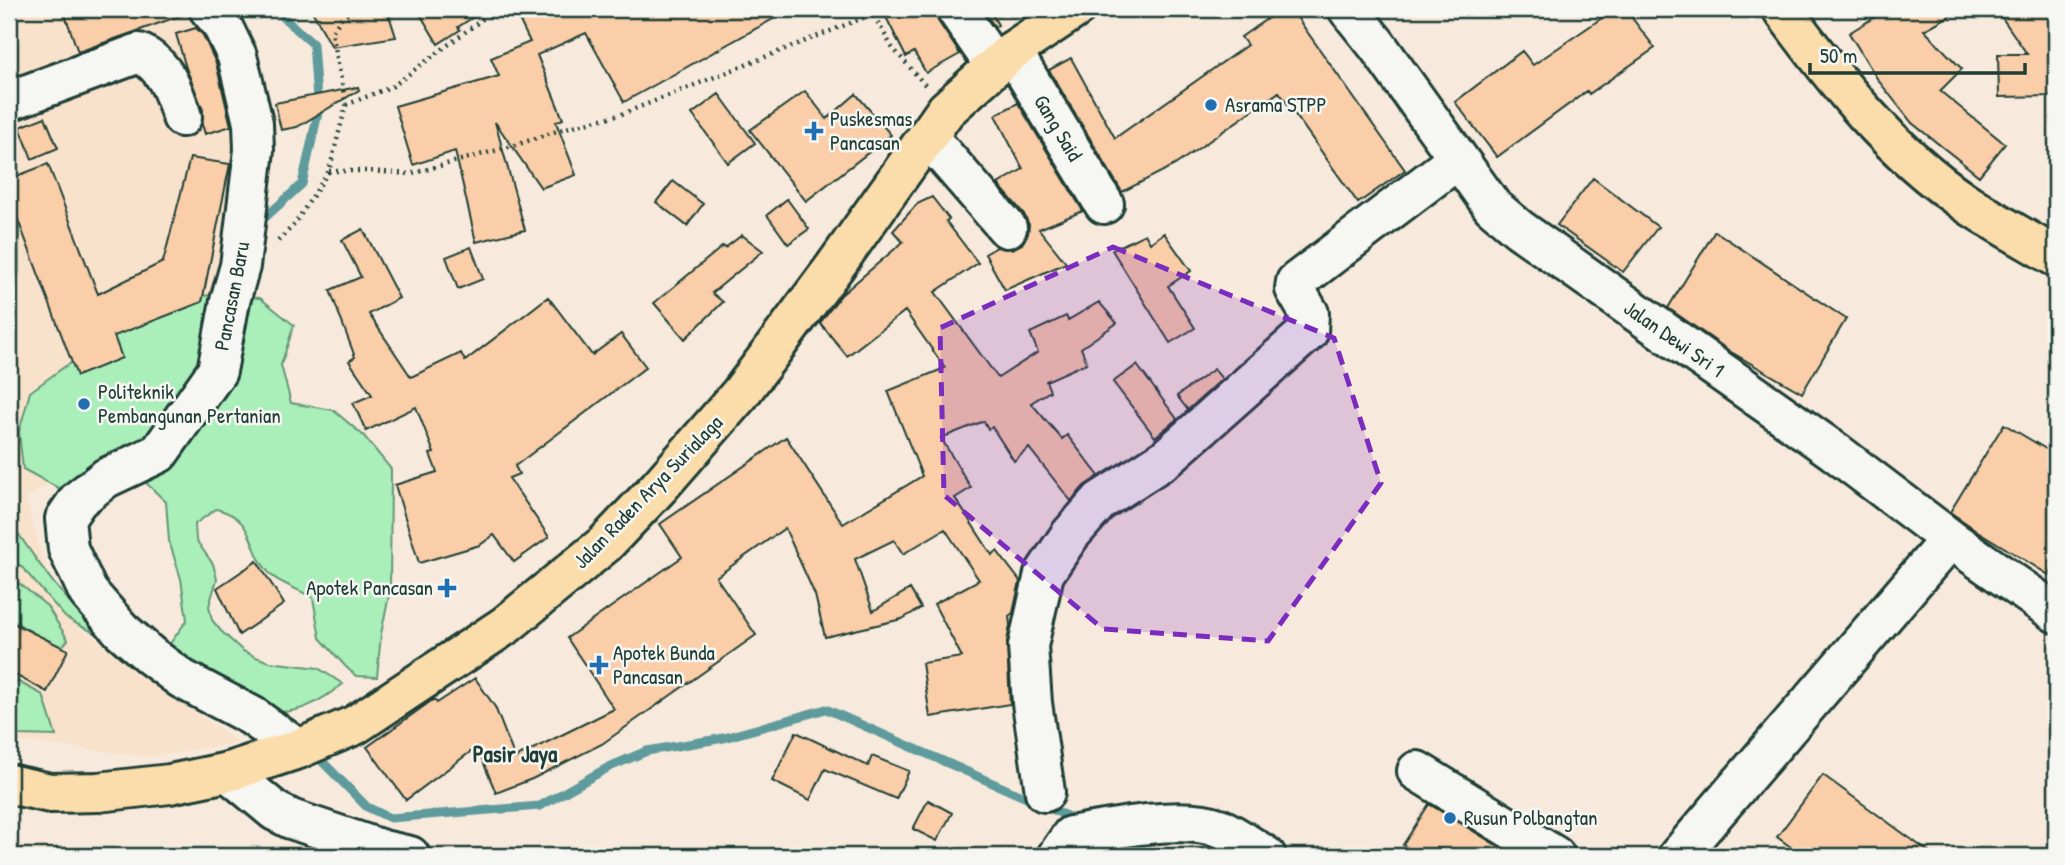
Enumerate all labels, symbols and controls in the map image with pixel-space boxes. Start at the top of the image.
scale bar [1810,32,2025,76]
text: 50 m [1820,41,1857,70]
street label: Gang Said [1027,89,1090,166]
place label: Asrama STPP [1225,90,1327,119]
marker: Asrama STPP [1203,97,1219,113]
place label: Puskesmas Pancasan [830,104,912,157]
marker: Puskesmas Pancasan [804,121,824,141]
street label: Pancasan Baru [207,238,256,353]
street label: Jalan Dewi Sri 1 [1618,293,1730,384]
place label: Politeknik Pembangunan Pertanian [98,377,281,430]
marker: Politeknik Pembangunan Pertanian [76,396,92,412]
street label: Jalan Raden Arya Surialaga [567,408,729,575]
place label: Apotek Pancasan [306,573,433,602]
marker: Apotek Pancasan [439,580,455,596]
place label: Apotek Bunda Pancasan [613,638,715,691]
marker: Apotek Bunda Pancasan [591,657,607,673]
district label: Pasir Jaya [473,738,557,770]
place label: Rusun Polbangtan [1464,803,1598,832]
marker: Rusun Polbangtan [1442,810,1458,826]

